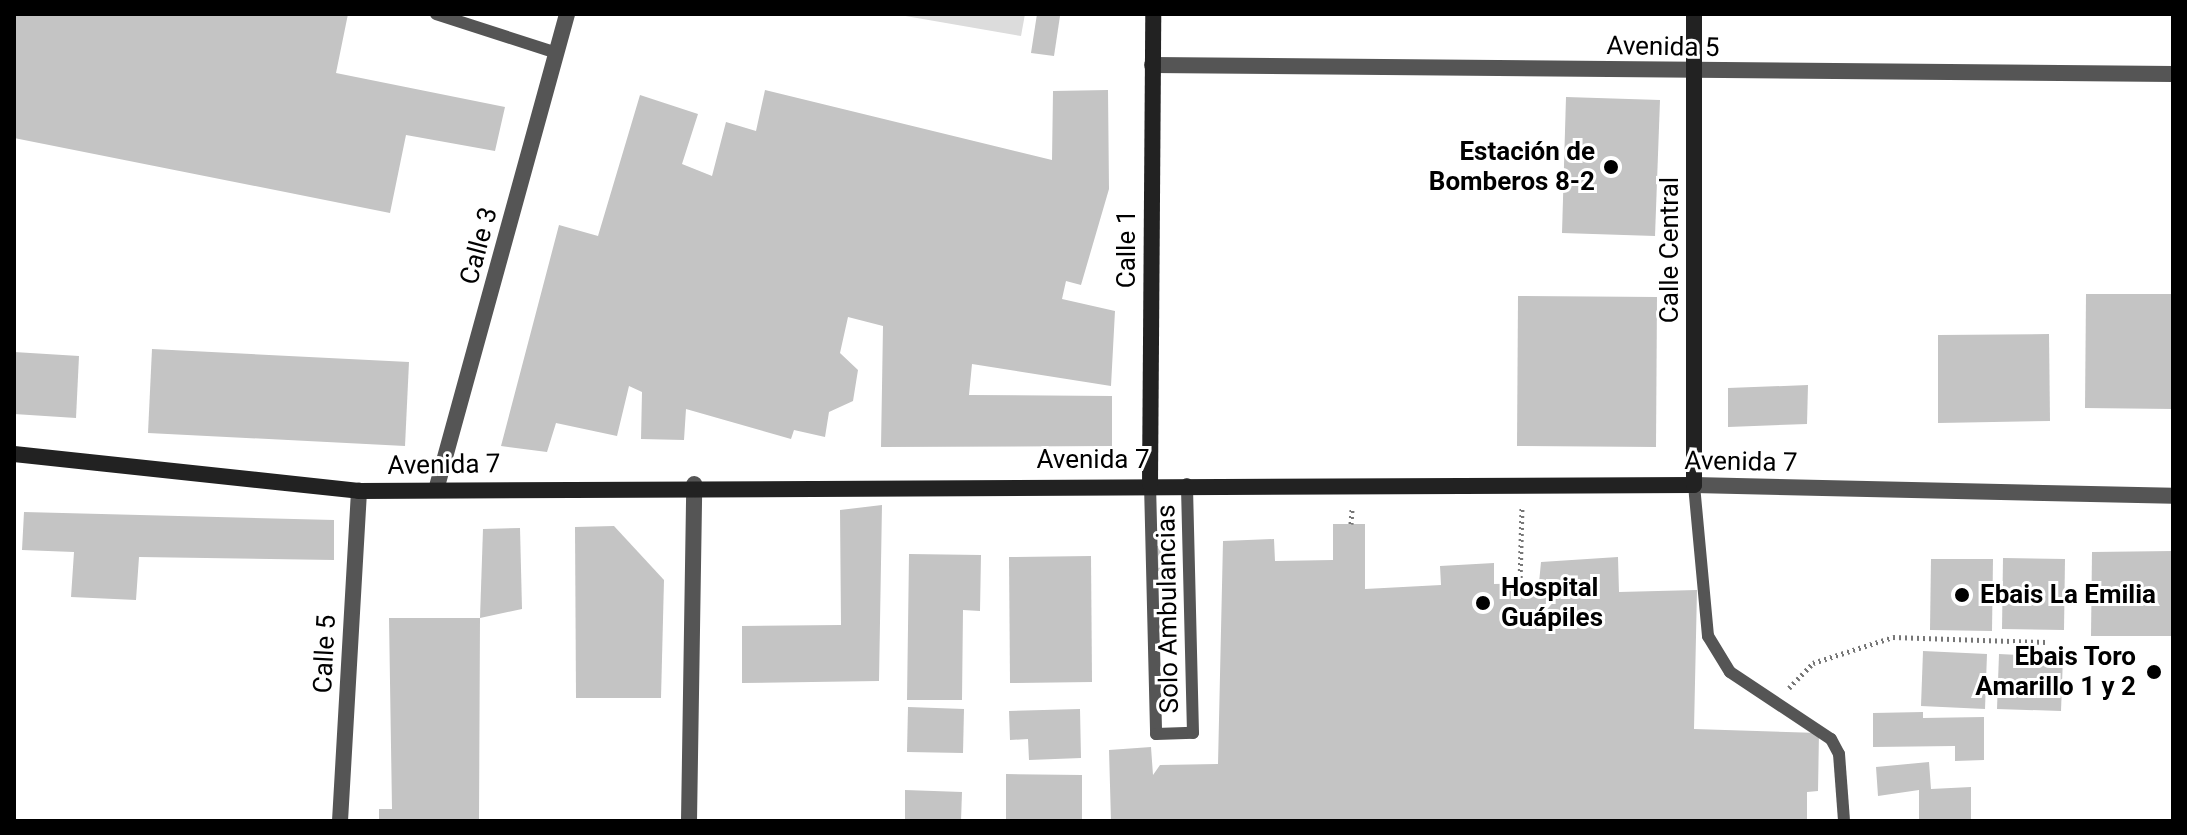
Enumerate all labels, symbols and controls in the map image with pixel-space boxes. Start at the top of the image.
street label: Avenida 5 [1606,30,1720,64]
place label: Estación de Bomberos 8-2 [1429,136,1595,198]
marker: Estación de Bomberos 8-2 [1602,158,1620,176]
street label: Calle Central [1654,177,1686,323]
street label: Calle 3 [454,204,504,288]
street label: Calle 1 [1111,210,1143,288]
street label: Avenida 7 [1036,444,1150,476]
street label: Avenida 7 [1684,445,1798,479]
street label: Avenida 7 [387,448,501,482]
street label: Solo Ambulancias [1151,504,1185,714]
place label: Hospital Guápiles [1501,572,1603,634]
place label: Ebais La Emilia [1980,579,2156,611]
marker: Ebais La Emilia [1951,584,1973,606]
marker: Hospital Guápiles [1472,592,1494,614]
street label: Calle 5 [307,614,343,694]
place label: Ebais Toro Amarillo 1 y 2 [1975,641,2136,702]
marker: Ebais Toro Amarillo 1 y 2 [2143,661,2165,683]

